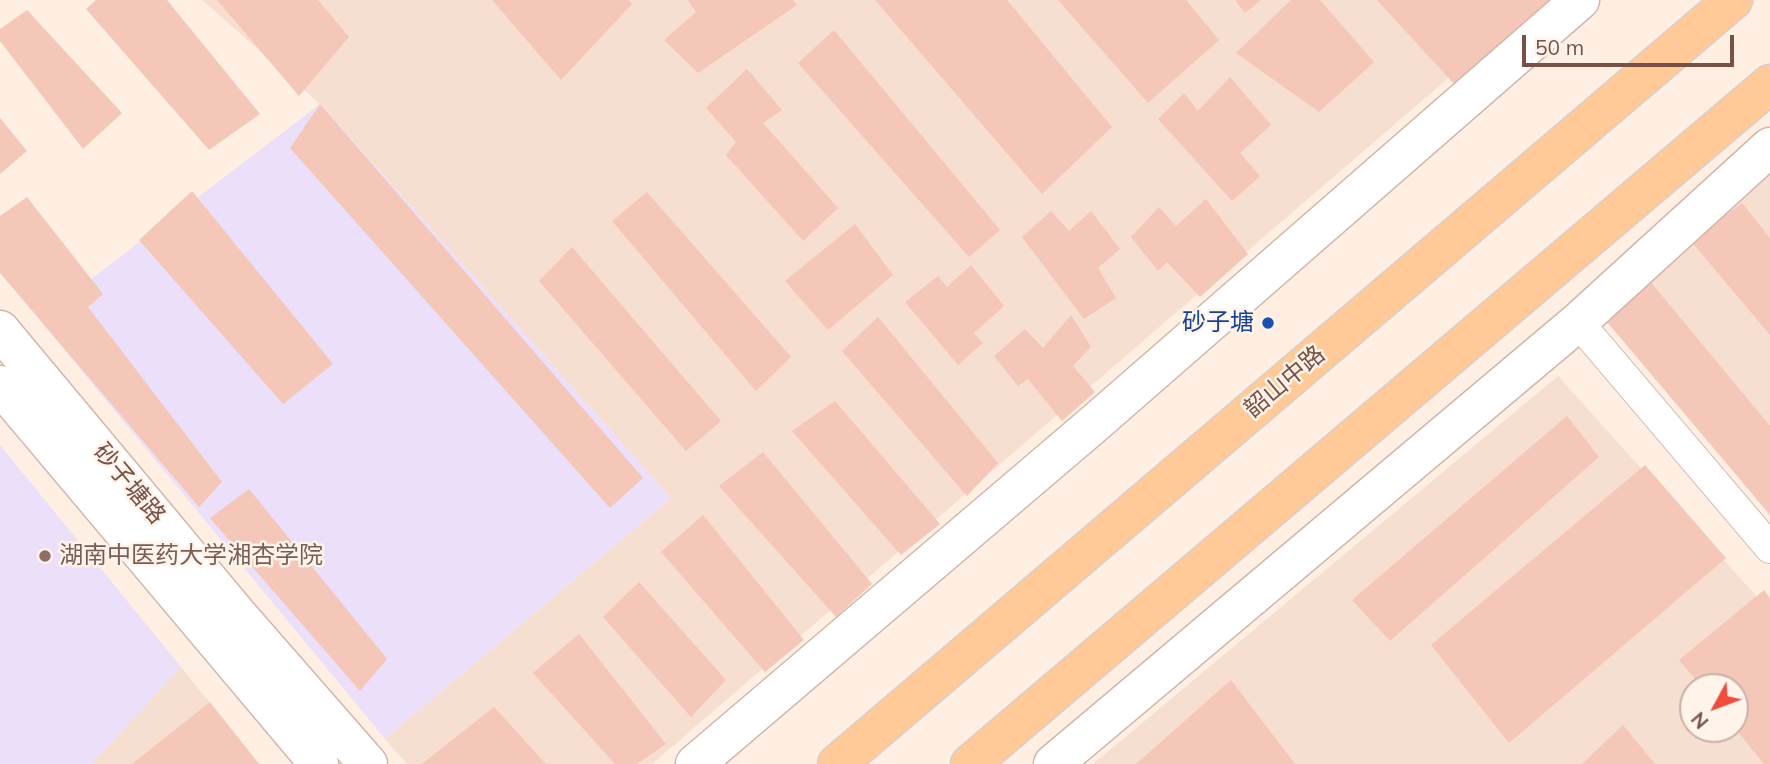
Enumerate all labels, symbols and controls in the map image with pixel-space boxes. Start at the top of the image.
scale bar [1525,21,1737,65]
text: 50 m [1535,34,1584,60]
place label: 砂子塘 [1182,309,1254,337]
marker: 砂子塘 [1260,315,1276,331]
street label: 韶山中路 [1239,340,1331,424]
street label: 砂子塘路 [87,438,171,530]
place label: 湖南中医药大学湘杏学院 [59,542,323,570]
marker: 湖南中医药大学湘杏学院 [37,548,53,564]
north arrow [1679,673,1749,743]
text: N [1686,707,1713,734]

